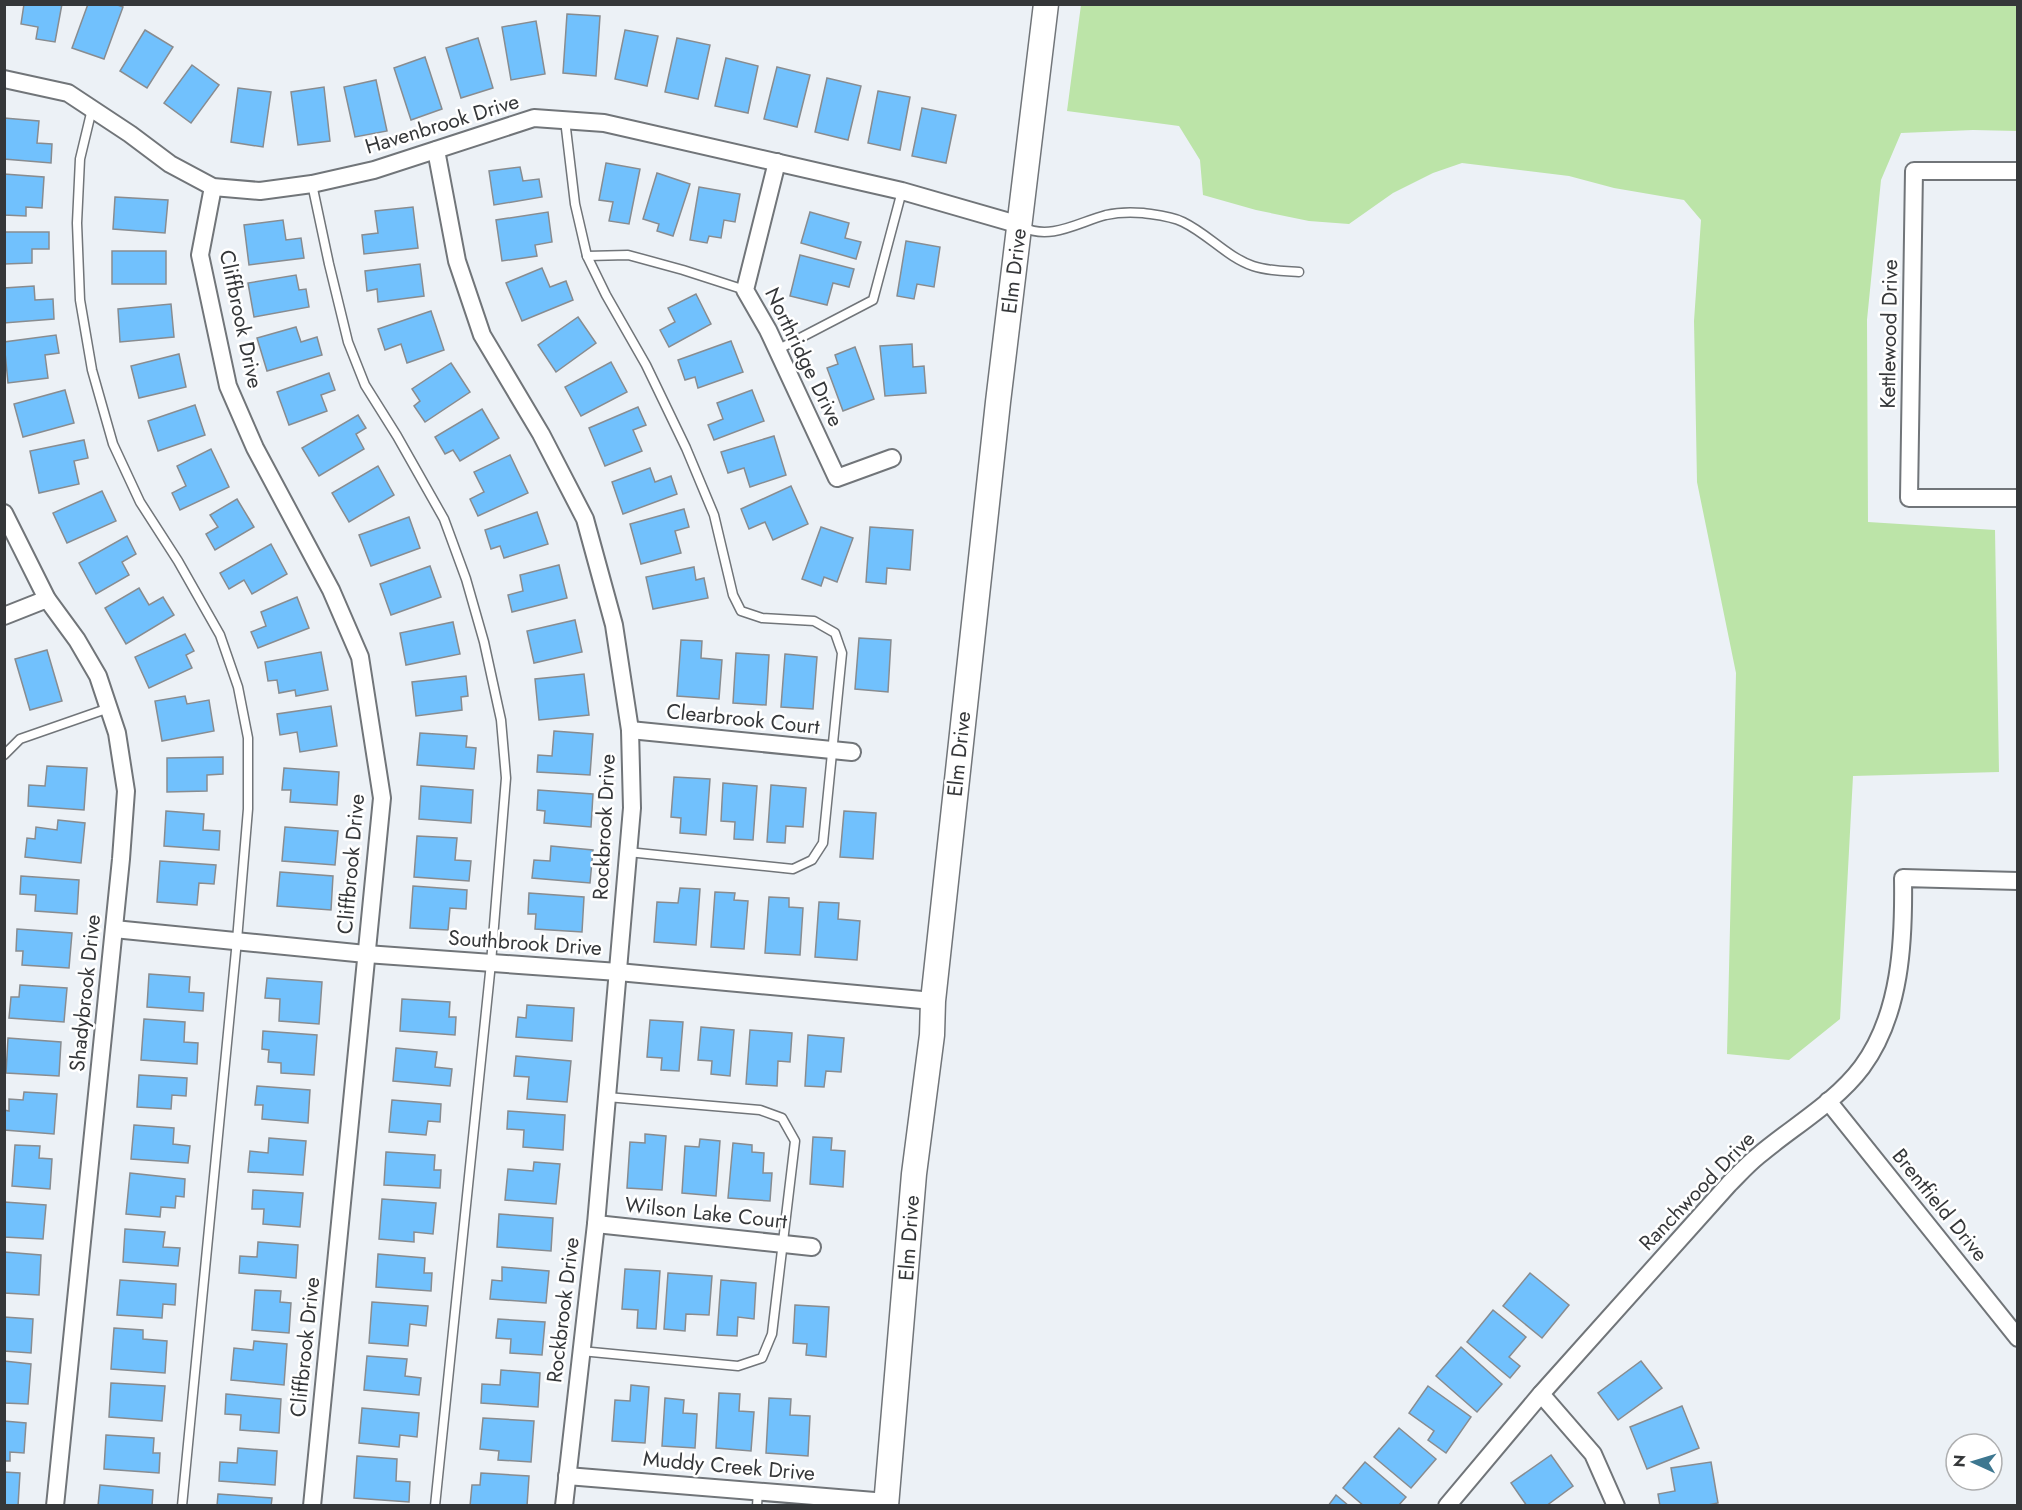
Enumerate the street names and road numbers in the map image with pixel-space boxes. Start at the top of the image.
street label: Havenbrook Drive [361,86,523,162]
street label: Elm Drive [994,226,1034,315]
street label: Cliffbrook Drive [212,247,270,391]
street label: Kettlewood Drive [1873,259,1905,409]
street label: Northridge Drive [757,282,851,432]
street label: Clearbrook Court [665,696,821,742]
street label: Elm Drive [940,710,978,798]
street label: Rockbrook Drive [585,753,623,901]
street label: Cliffbrook Drive [330,792,372,935]
street label: Shadybrook Drive [62,913,108,1073]
street label: Southbrook Drive [447,923,603,963]
street label: Ranchwood Drive [1632,1124,1762,1257]
street label: Brentfield Drive [1885,1142,1995,1268]
street label: Wilson Lake Court [623,1190,789,1236]
street label: Elm Drive [891,1194,927,1282]
street label: Rockbrook Drive [539,1235,587,1385]
street label: Cliffbrook Drive [283,1275,327,1419]
street label: Muddy Creek Drive [642,1444,816,1488]

